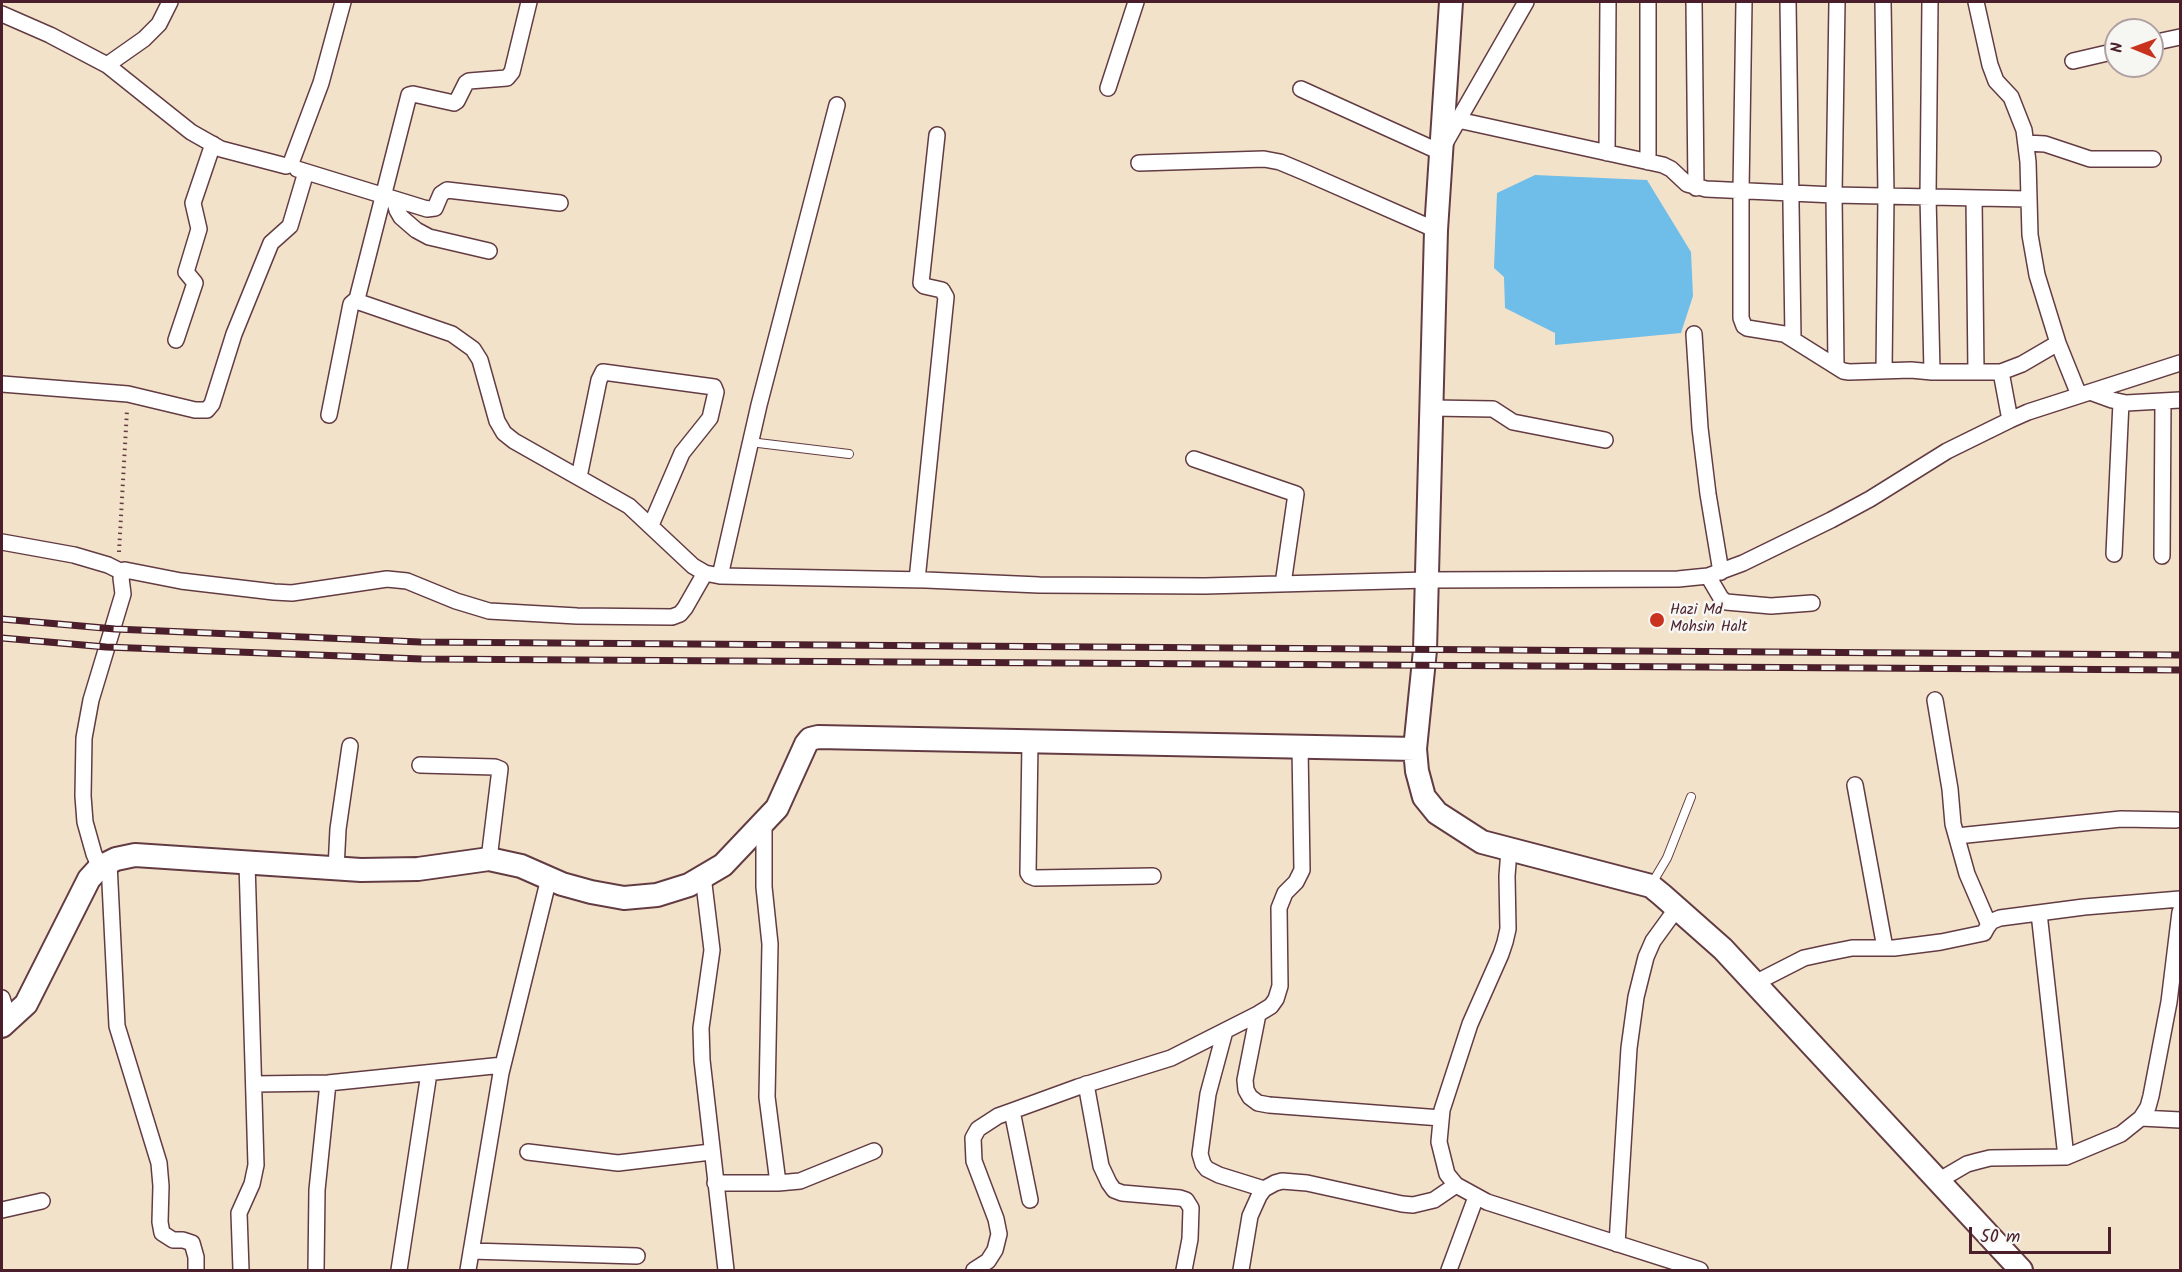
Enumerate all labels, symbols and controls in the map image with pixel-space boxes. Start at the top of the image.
north arrow [2104,18,2164,78]
text: N [2105,42,2130,53]
place label: Hazi Md Mohsin Halt [1670,602,1747,637]
marker: Hazi Md Mohsin Halt [1648,611,1666,629]
scale bar [1972,1215,2114,1253]
text: 50 m [1980,1223,2020,1252]

